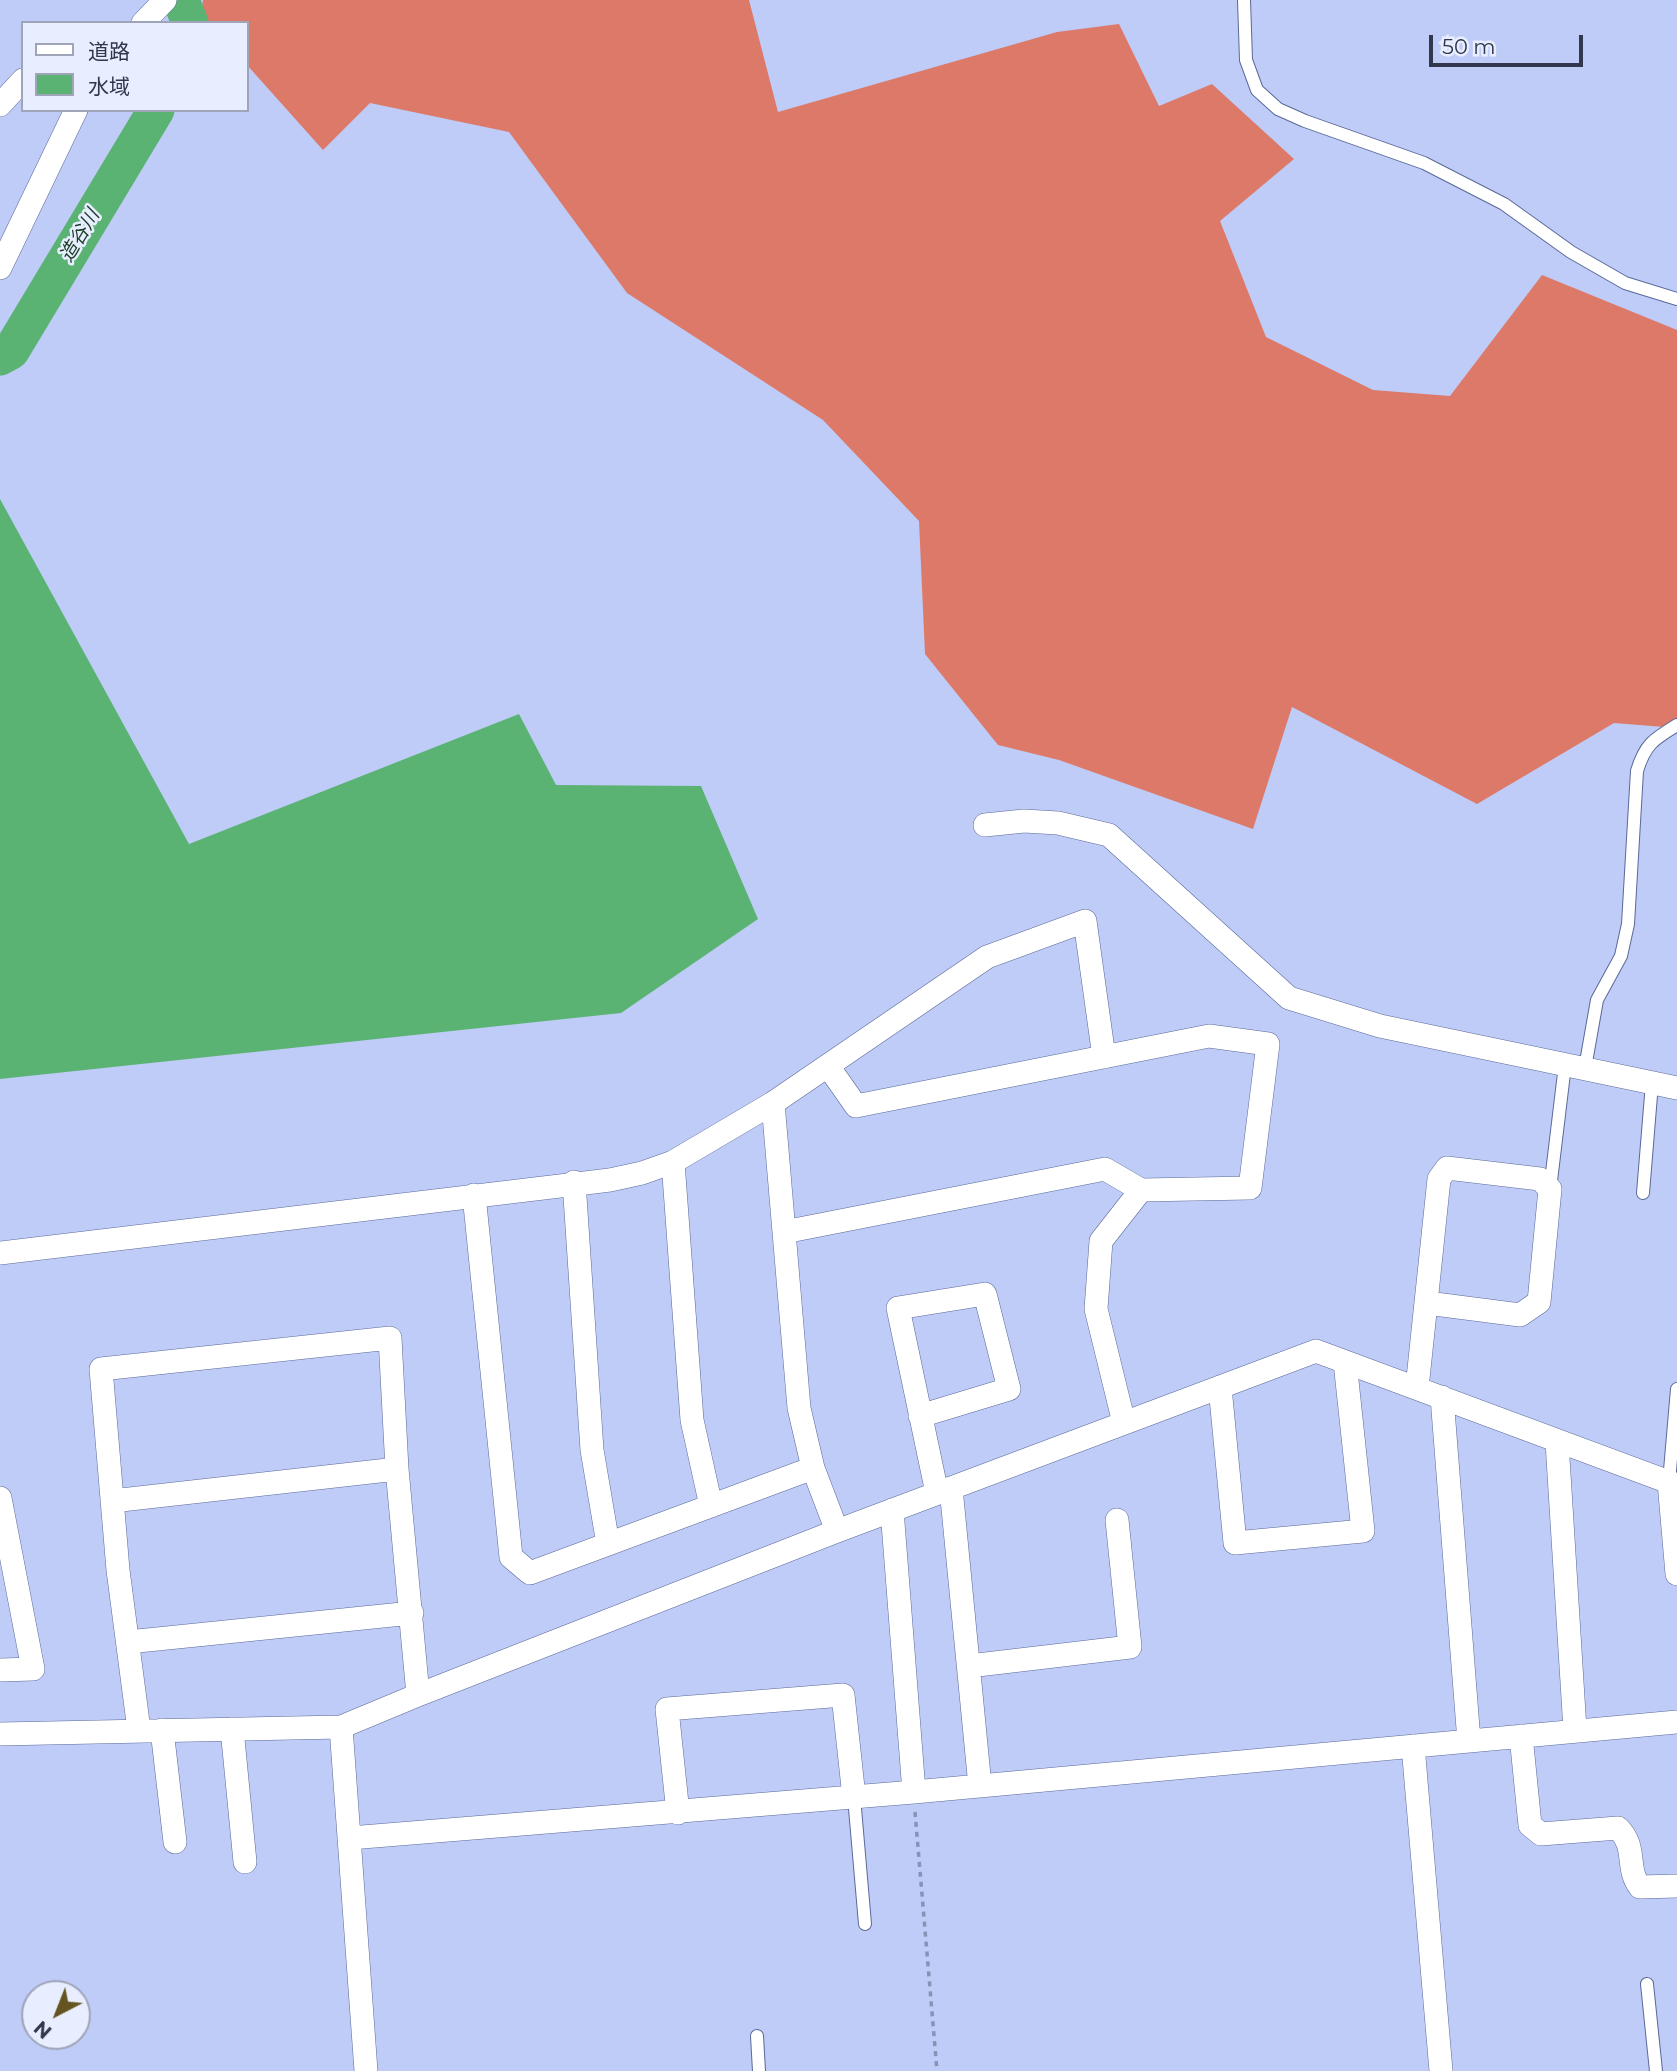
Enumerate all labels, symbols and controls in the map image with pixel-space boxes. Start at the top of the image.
legend [21,21,248,112]
scale bar [1432,21,1586,65]
text: 50 m [1442,34,1496,59]
text: 道路 [88,39,130,64]
text: 水域 [88,74,130,99]
water label: 造谷川 [56,206,104,266]
north arrow [21,1980,91,2050]
text: N [30,2016,56,2043]

